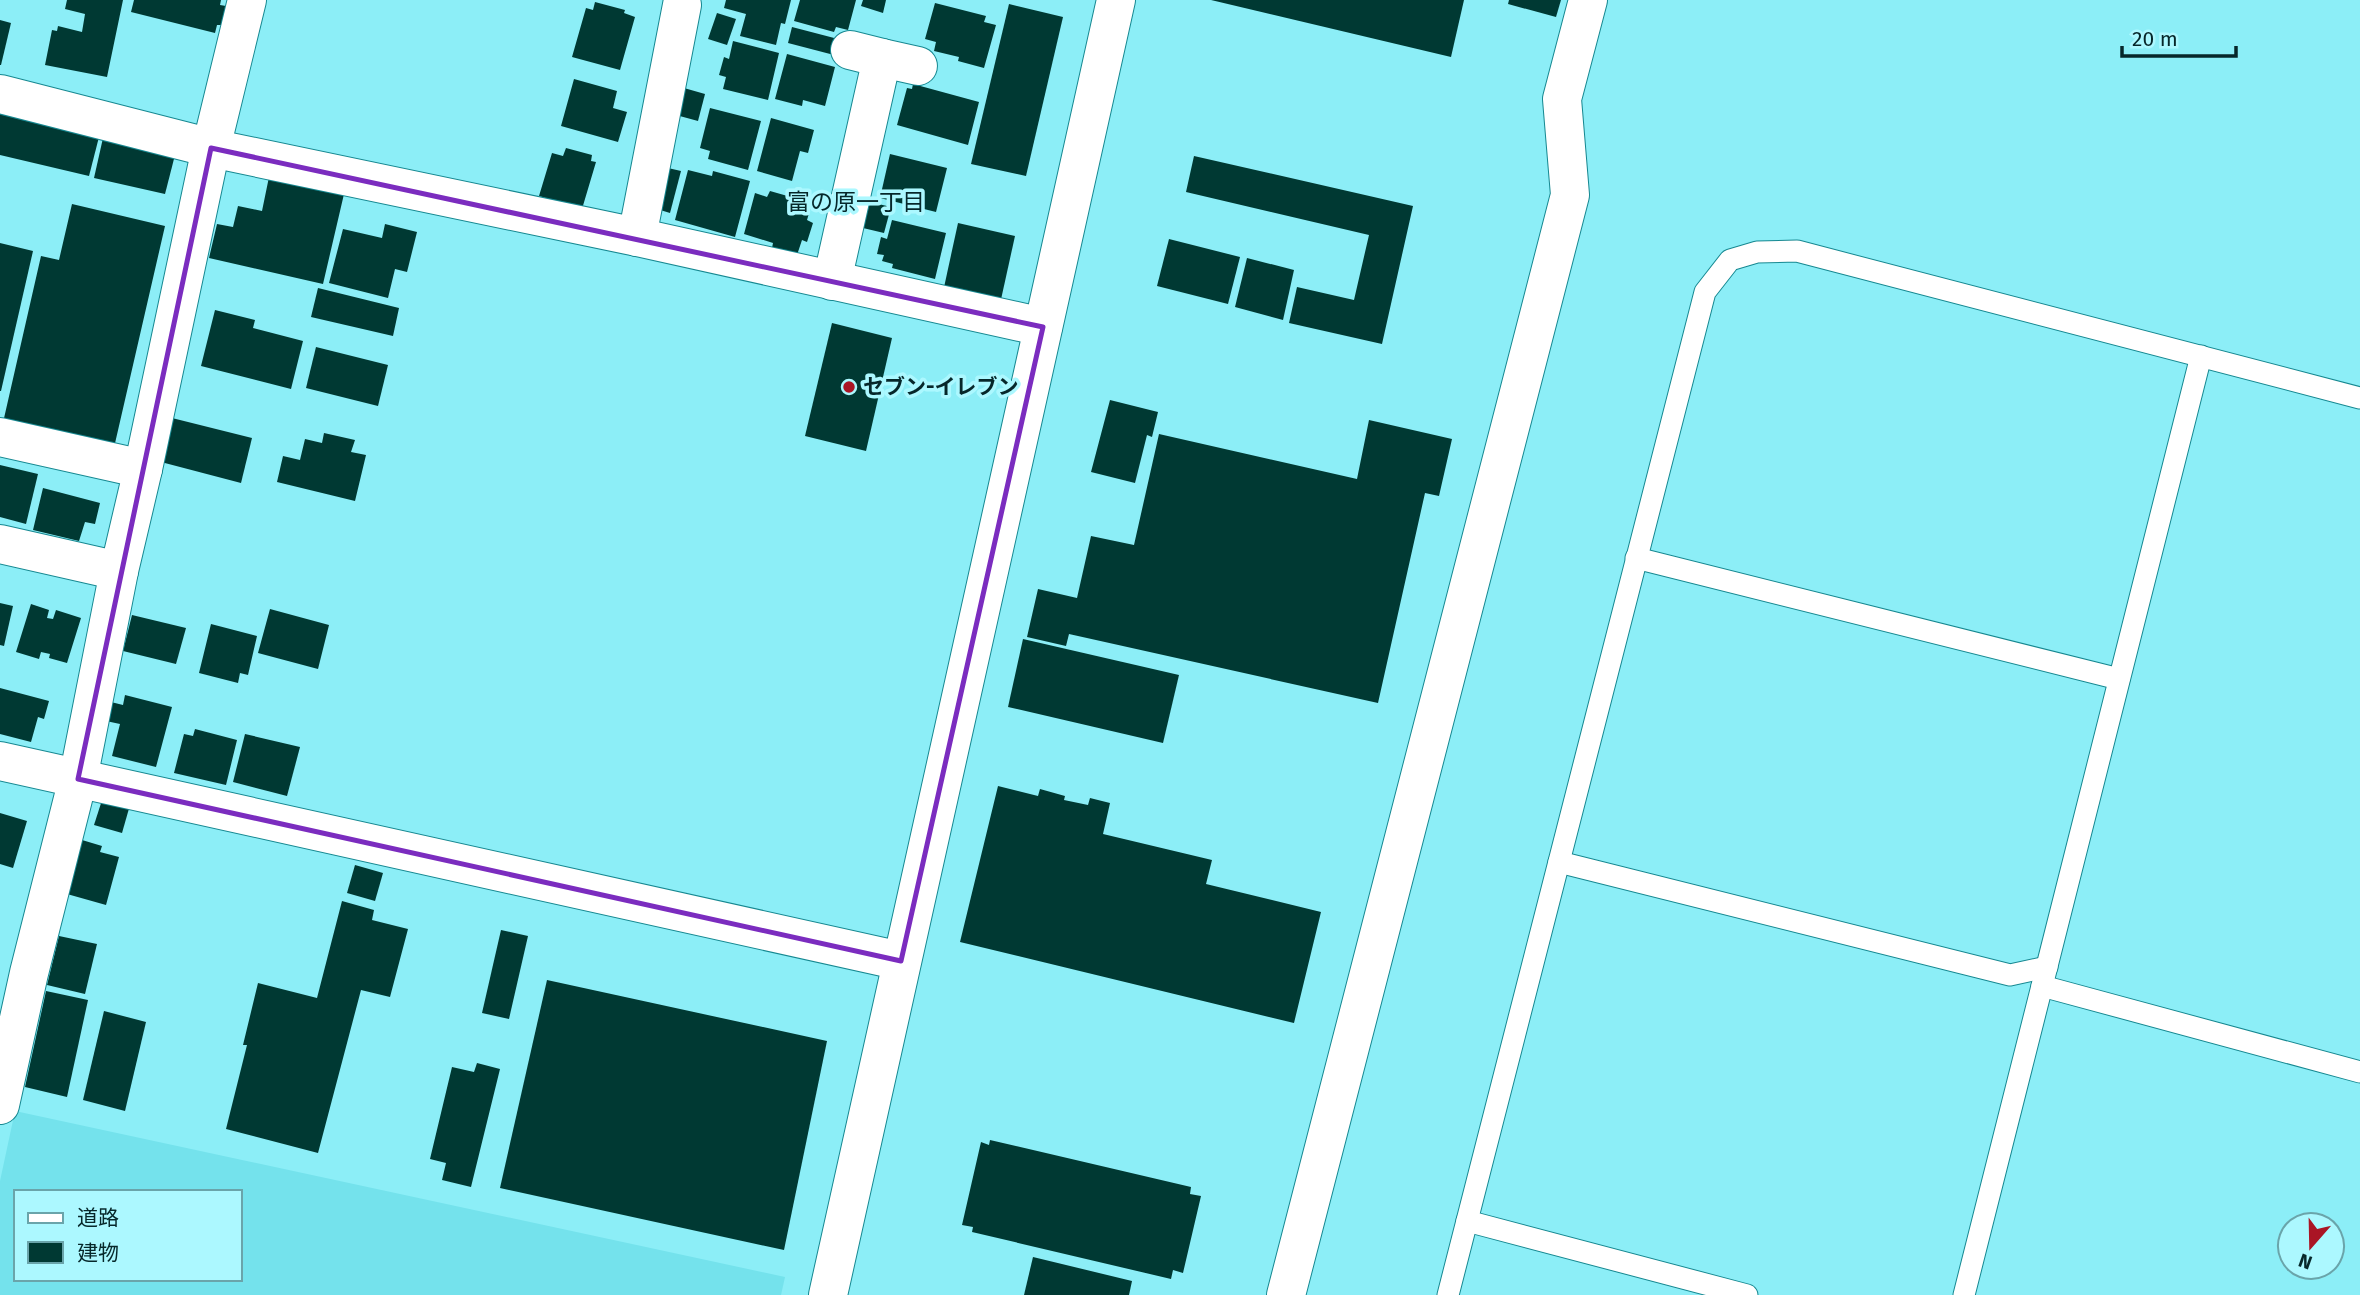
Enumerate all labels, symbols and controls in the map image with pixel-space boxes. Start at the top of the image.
scale bar [2122,14,2236,58]
text: 20 m [2132,26,2178,52]
district label: 富の原一丁目 [787,188,925,216]
place label: セブン-イレブン [863,374,1019,400]
marker: セブン-イレブン [841,379,857,395]
legend [14,1190,242,1281]
text: 道路 [77,1205,119,1231]
north arrow [2276,1211,2346,1281]
text: 建物 [77,1240,119,1266]
text: N [2295,1249,2315,1274]

